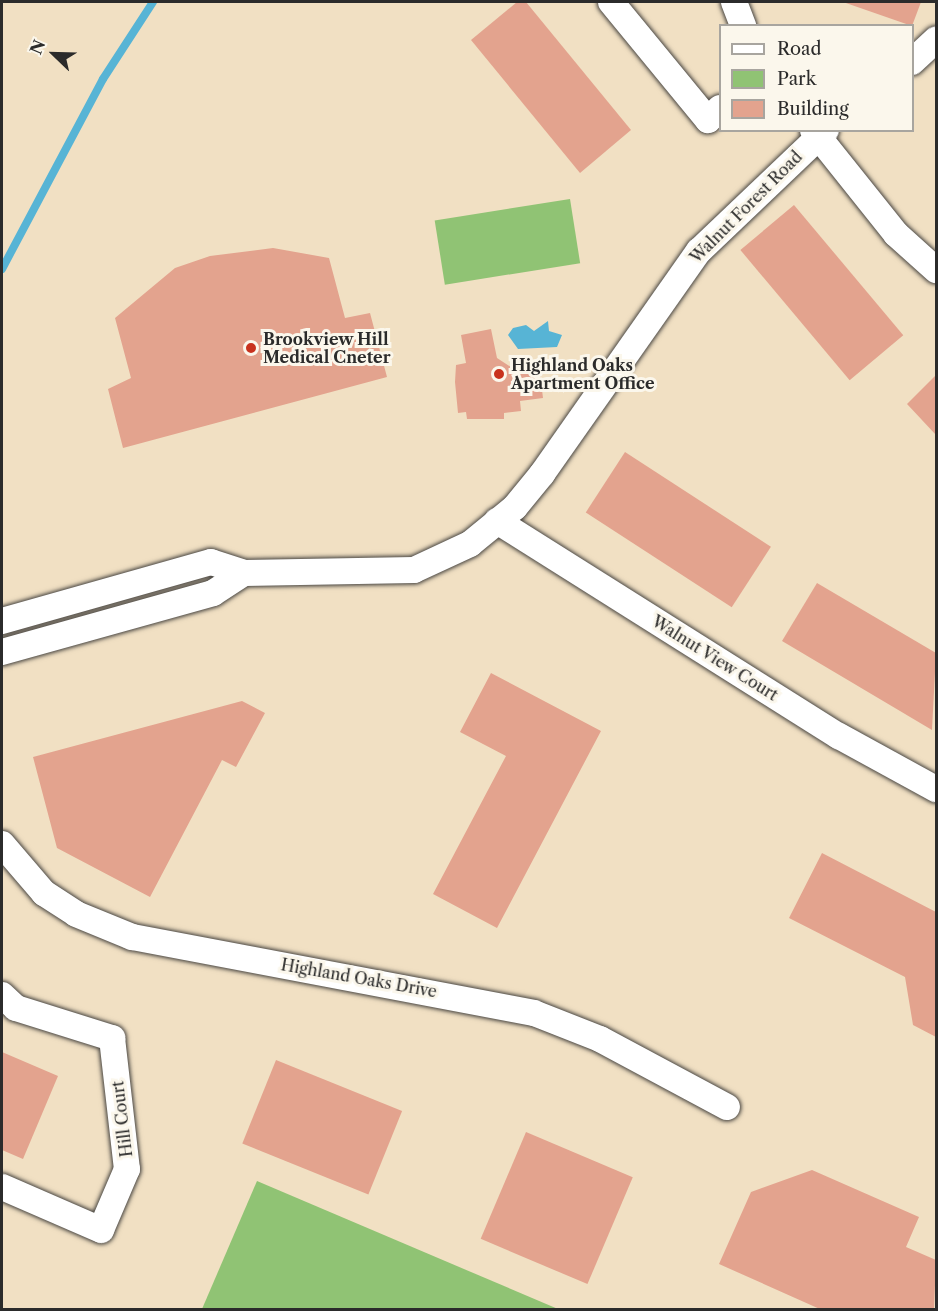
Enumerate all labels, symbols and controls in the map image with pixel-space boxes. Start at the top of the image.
north arrow [24,24,84,84]
legend [719,24,914,132]
text: N [26,37,49,57]
text: Road [777,38,822,60]
text: Park [777,68,816,90]
text: Building [777,98,849,120]
street label: Walnut Forest Road [686,147,806,267]
place label: Brookview Hill Medical Cneter [263,329,390,367]
marker: Brookview Hill Medical Cneter [244,341,258,355]
place label: Highland Oaks Apartment Office [511,355,654,393]
marker: Highland Oaks Apartment Office [492,367,506,381]
street label: Walnut View Court [648,611,782,705]
street label: Highland Oaks Drive [280,955,438,1001]
street label: Hill Court [108,1080,136,1158]

